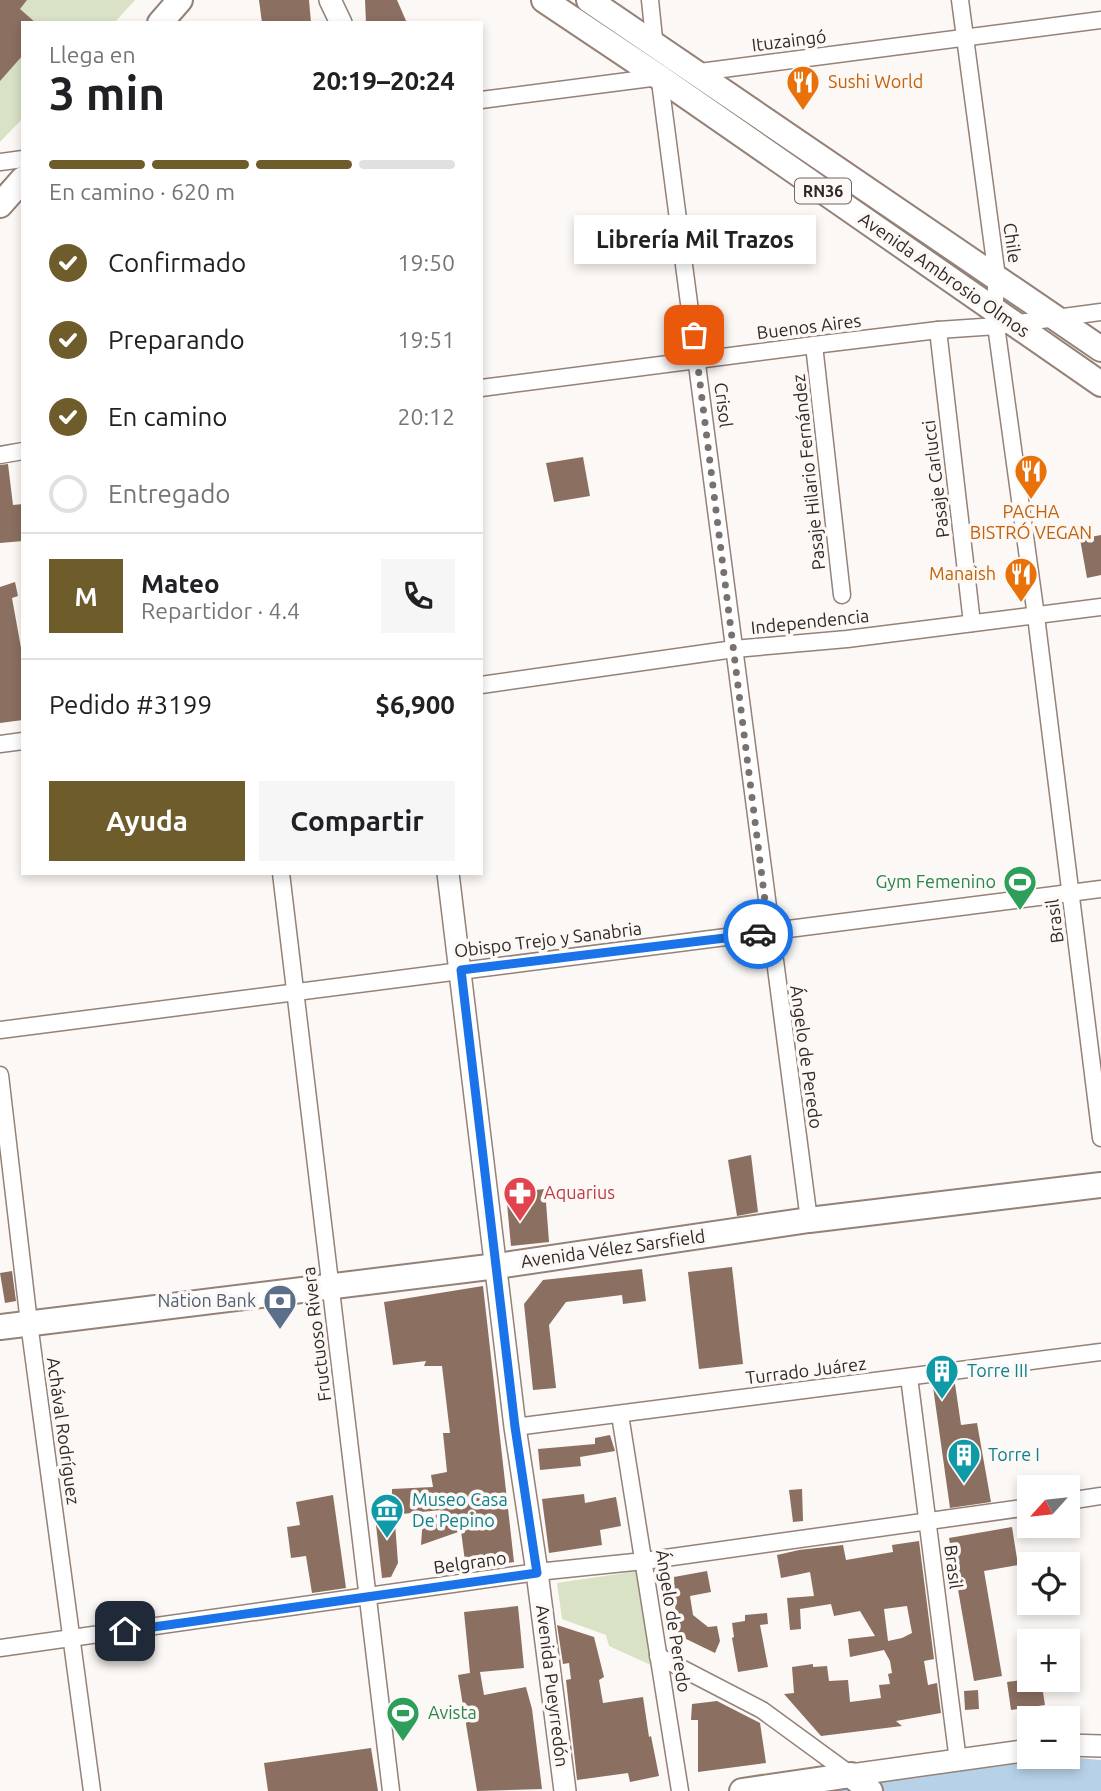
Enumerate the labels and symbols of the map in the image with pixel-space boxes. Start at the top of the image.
street label: Ituzaingó [750,26,827,55]
restaurant icon: Sushi World [784,63,822,112]
place label: Sushi World [828,71,923,91]
road number: RN36 [795,178,851,204]
street label: Avenida Ambrosio Olmos [856,208,1034,341]
callout: Librería Mil Trazos [573,216,815,265]
street label: Chile [1000,221,1026,264]
pin [664,305,724,365]
street label: Buenos Aires [756,310,862,342]
street label: Pasaje Hilario Fernández [788,373,828,571]
street label: Crisol [711,381,737,429]
street label: Pasaje Carlucci [918,419,952,539]
restaurant icon: PACHA BISTRÓ VEGAN [1012,452,1050,501]
place label: PACHA BISTRÓ VEGAN [970,501,1092,542]
restaurant icon: Manaish [1002,555,1040,604]
place label: Manaish [929,563,996,583]
street label: Independencia [750,605,870,637]
sports icon: Gym Femenino [1001,863,1039,912]
place label: Gym Femenino [876,871,996,891]
street label: Brasil [1041,898,1067,944]
courier [723,899,793,969]
street label: Obispo Trejo y Sanabria [453,918,643,960]
street label: Ángelo de Peredo [787,984,828,1130]
pharmacy icon: Aquarius [501,1174,539,1223]
place label: Aquarius [544,1182,615,1202]
street label: Avenida Vélez Sarsfield [519,1225,706,1271]
street label: Fructuoso Rivera [298,1266,334,1402]
bank icon: Nation Bank [261,1282,299,1331]
place label: Nation Bank [157,1290,256,1310]
building icon: Torre III [923,1352,961,1401]
street label: Turrado Juárez [744,1353,867,1387]
street label: Achával Rodríguez [44,1356,84,1506]
place label: Torre III [967,1360,1028,1380]
building icon: Torre I [945,1436,983,1485]
place label: Torre I [988,1444,1040,1464]
north arrow [1017,1475,1080,1538]
place label: Museo Casa De Pepino [412,1489,508,1530]
museum icon: Museo Casa De Pepino [368,1491,406,1540]
street label: Brasil [941,1544,967,1590]
street label: Belgrano [432,1547,508,1577]
street label: Ángelo de Peredo [653,1548,696,1694]
pin [95,1601,155,1661]
street label: Avenida Pueyrredón [533,1604,573,1768]
sports icon: Avista [384,1694,422,1743]
place label: Avista [428,1702,477,1722]

